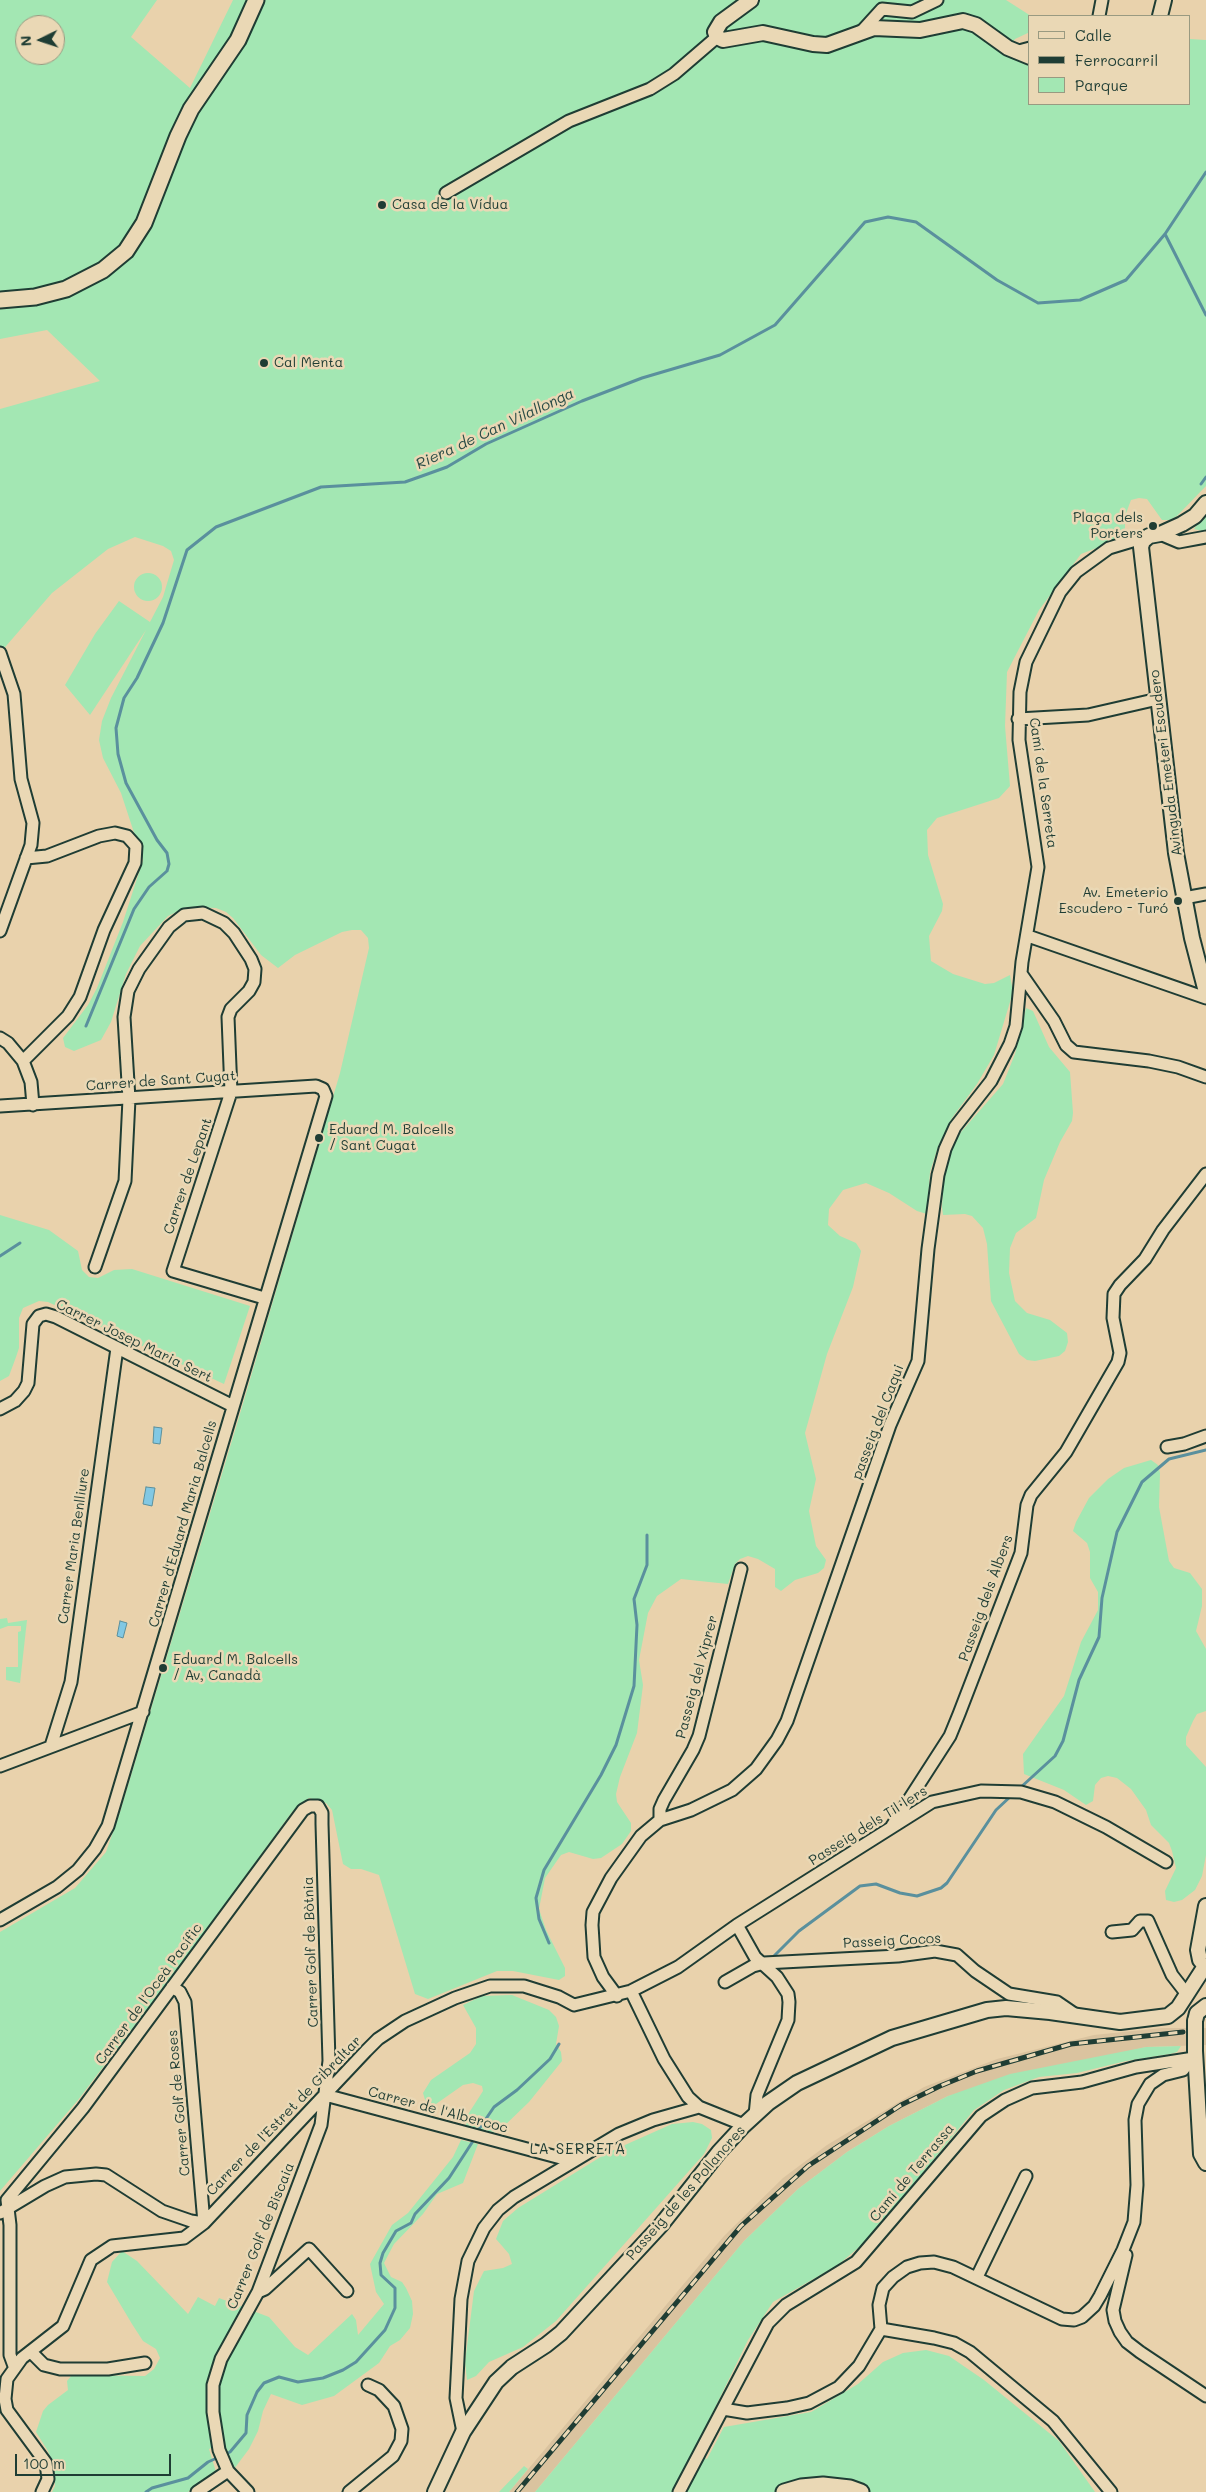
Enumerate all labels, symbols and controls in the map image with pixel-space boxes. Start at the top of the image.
north arrow [15,15,65,65]
legend [1028,15,1191,105]
text: Calle [1075,25,1112,45]
text: N [16,35,35,47]
text: Ferrocarril [1075,50,1158,70]
text: Parque [1075,75,1128,95]
place label: Casa de la Vídua [392,197,508,213]
marker: Casa de la Vídua [376,199,388,211]
place label: Cal Menta [274,355,343,371]
marker: Cal Menta [258,357,270,369]
water label: Riera de Can Vilallonga [413,384,577,474]
place label: Plaça dels Porters [1073,510,1143,542]
marker: Plaça dels Porters [1147,520,1159,532]
street label: Avinguda Emeteri Escudero [1146,669,1186,857]
street label: Camí de la Serreta [1026,717,1060,849]
place label: Av. Emeterio Escudero - Turó [1059,885,1168,918]
marker: Av. Emeterio Escudero - Turó [1172,895,1184,907]
street label: Carrer de Sant Cugat [85,1067,237,1095]
street label: Carrer de Lepant [160,1115,216,1237]
place label: Eduard M. Balcells / Sant Cugat [329,1122,454,1154]
marker: Eduard M. Balcells / Sant Cugat [313,1132,325,1144]
street label: Carrer Josep Maria Sert [53,1296,215,1386]
street label: passeig del Caqui [848,1362,908,1482]
street label: Carrer d'Eduard Maria Balcells [145,1419,221,1629]
street label: Carrer Maria Benlliure [55,1467,93,1625]
street label: Passeig dels Àlbers [955,1532,1017,1664]
street label: Passeig del Xiprer [672,1614,722,1740]
place label: Eduard M. Balcells / Av, Canadà [173,1652,298,1684]
marker: Eduard M. Balcells / Av, Canadà [157,1662,169,1674]
street label: Passeig dels Til·lers [806,1783,930,1869]
street label: Carrer Golf de Bòtnia [300,1876,322,2028]
street label: Carrer de l'Oceà Pacífic [92,1920,206,2068]
street label: Passeig Cocos [843,1930,941,1952]
street label: Carrer Golf de Roses [164,2029,194,2177]
street label: Carrer de l'Estret de Gibraltar [203,2033,365,2199]
street label: Carrer de l'Albercoc [366,2083,510,2137]
street label: Camí de Terrassa [866,2121,958,2225]
street label: Passeig de les Pollancres [623,2122,749,2264]
district label: LA SERRETA [528,2140,628,2158]
street label: Carrer Golf de Biscaia [224,2160,298,2312]
scale bar [18,2444,174,2476]
text: 100 m [23,2453,65,2473]

